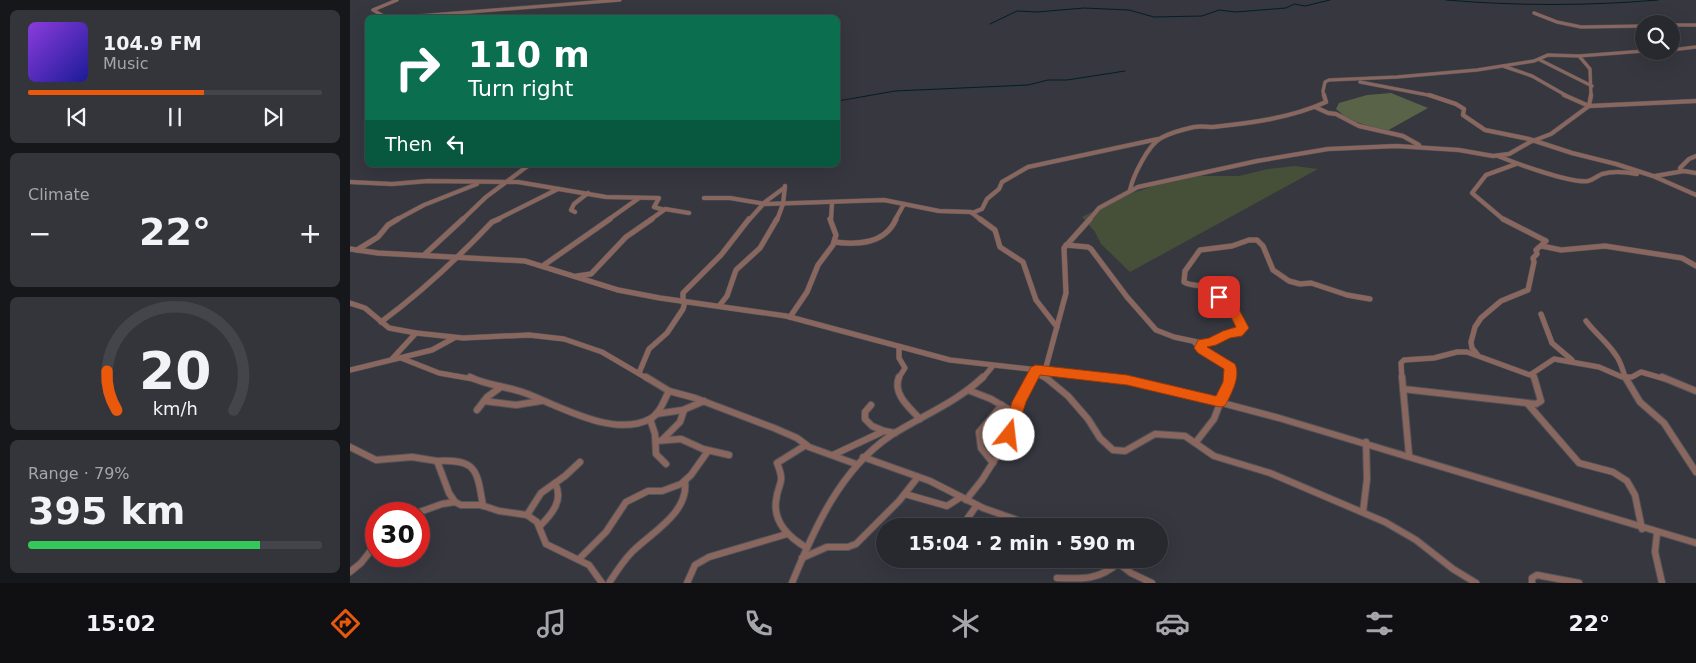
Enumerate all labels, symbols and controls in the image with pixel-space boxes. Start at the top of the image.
map controls [1635,15,1680,60]
button: search [1635,15,1680,60]
text: 104.9 FM [103,32,202,54]
icon: right [385,35,450,100]
text: 110 m [468,35,590,75]
text: Music [103,54,149,73]
text: Turn right [468,76,573,101]
icon: previous [63,103,91,131]
icon: pause [161,103,189,131]
icon: next [259,103,287,131]
icon: left [442,130,470,158]
text: Then [385,133,432,155]
text: Climate [28,185,90,204]
text: 22° [139,210,211,254]
text: − [28,217,51,250]
text: + [299,217,322,250]
pin [1198,276,1240,318]
icon: arrive [1205,283,1233,311]
text: 20 [139,341,211,401]
text: km/h [152,398,198,419]
position arrow [982,408,1034,460]
text: Range · 79% [28,464,130,483]
text: 395 km [28,489,185,533]
speed limit sign: 30 [365,502,430,567]
text: 15:04 · 2 min · 590 m [908,532,1136,554]
icon: directions [328,606,363,641]
icon: music [534,606,569,641]
icon: phone [741,606,776,641]
icon: climate [948,606,983,641]
icon: car [1155,606,1190,641]
icon: filters [1362,606,1397,641]
text: 15:02 [86,611,156,636]
text: 22° [1568,611,1610,636]

